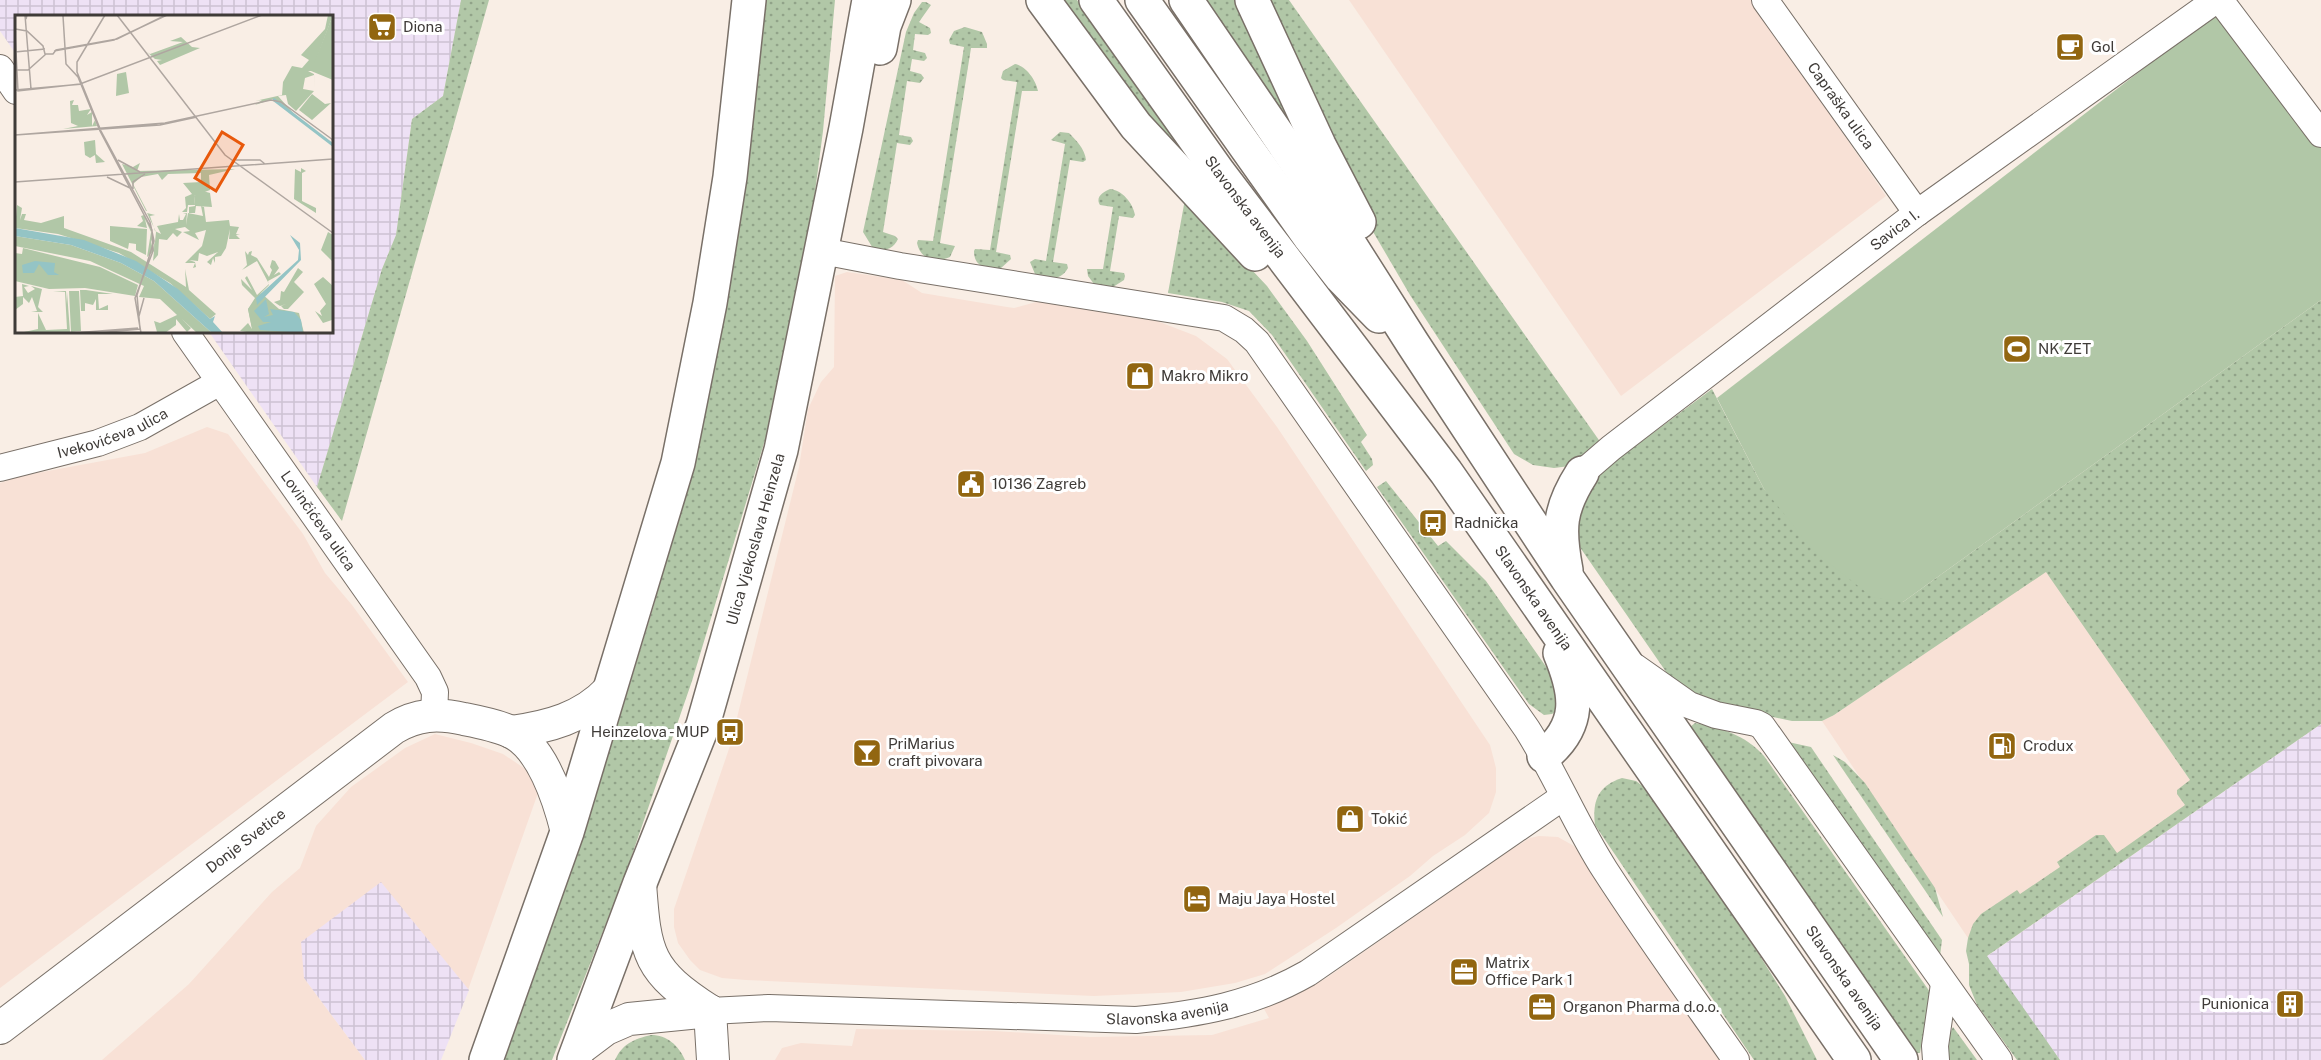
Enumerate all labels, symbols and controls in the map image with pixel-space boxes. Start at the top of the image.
supermarket icon: Diona [366,11,398,43]
inset map [15,15,333,333]
place label: Diona [403,18,443,35]
cafe icon: Gol [2054,31,2086,63]
place label: Gol [2091,38,2115,55]
street label: Capraška ulica [1804,59,1878,152]
street label: Slavonska avenija [1201,152,1289,261]
street label: Savica I. [1867,206,1922,254]
sports icon: NK ZET [2001,333,2033,365]
place label: NK ZET [2038,340,2091,357]
shop icon: Makro Mikro [1124,360,1156,392]
place label: Makro Mikro [1161,367,1248,384]
street label: Ivekovićeva ulica [55,404,170,461]
street label: Ulica Vjekoslava Heinzela [723,451,788,627]
street label: Lovinčićeva ulica [278,467,359,574]
public building icon: 10136 Zagreb [955,468,987,500]
place label: 10136 Zagreb [992,475,1086,492]
bus stop icon: Radnička [1417,507,1449,539]
place label: Radnička [1454,514,1518,531]
street label: Slavonska avenija [1492,542,1576,653]
bus stop icon: Heinzelova - MUP [714,716,746,748]
place label: Heinzelova - MUP [591,723,709,740]
fuel station icon: Crodux [1986,730,2018,762]
place label: PriMarius craft pivovara [888,735,983,769]
bar icon: PriMarius craft pivovara [851,737,883,769]
place label: Crodux [2023,737,2074,754]
shop icon: Tokić [1334,803,1366,835]
street label: Donje Svetice [202,805,289,876]
place label: Tokić [1371,810,1408,827]
hotel icon: Maju Jaya Hostel [1181,883,1213,915]
place label: Maju Jaya Hostel [1218,890,1335,907]
street label: Slavonska avenija [1802,922,1887,1033]
place label: Matrix Office Park 1 [1485,954,1573,988]
office icon: Matrix Office Park 1 [1448,956,1480,988]
building icon: Punionica [2274,988,2306,1020]
office icon: Organon Pharma d.o.o. [1526,991,1558,1023]
place label: Punionica [2201,995,2269,1012]
street label: Slavonska avenija [1106,997,1230,1028]
place label: Organon Pharma d.o.o. [1563,998,1719,1015]

